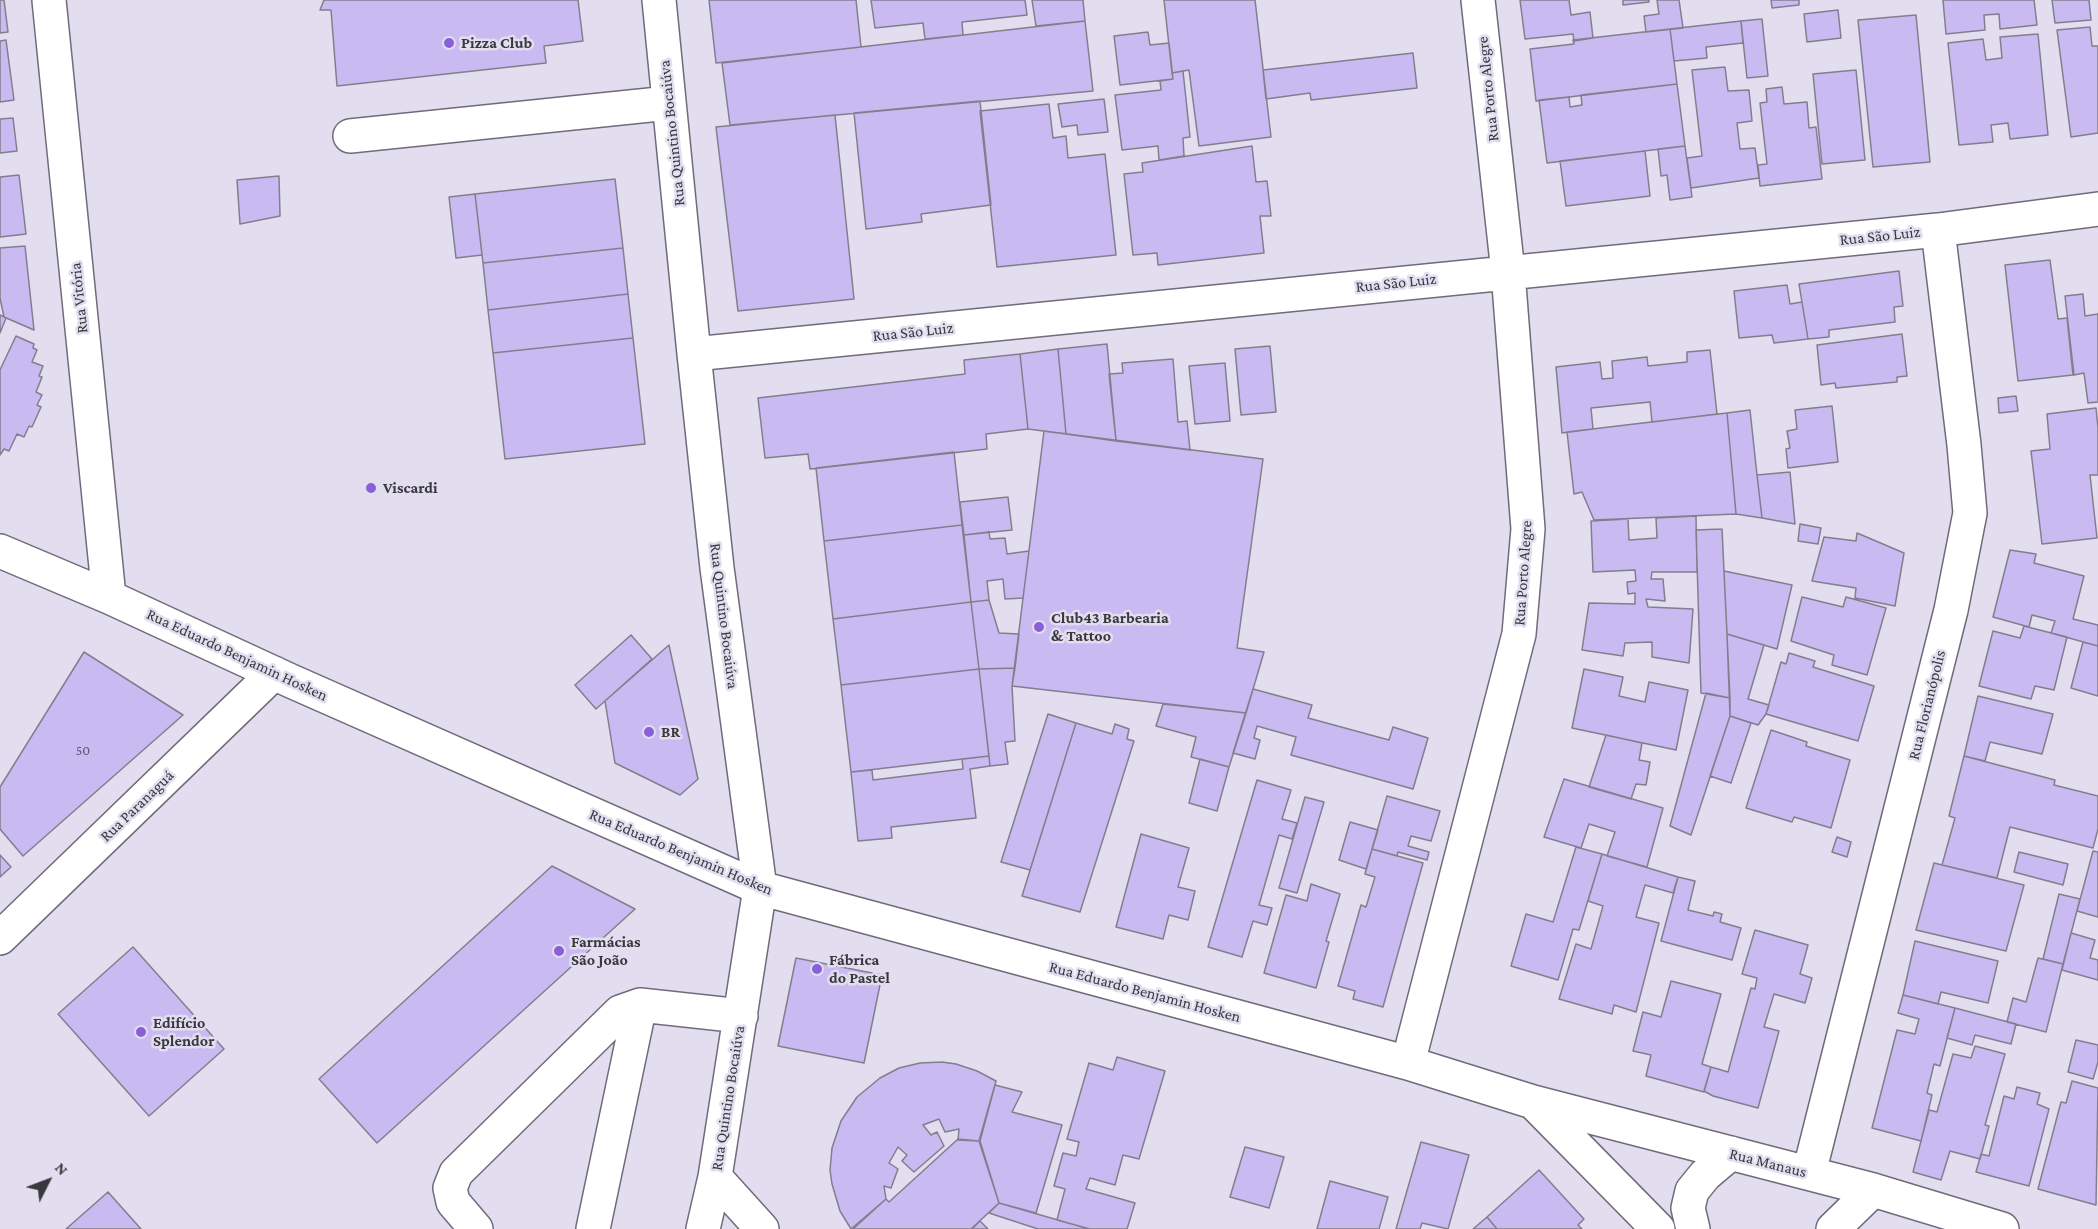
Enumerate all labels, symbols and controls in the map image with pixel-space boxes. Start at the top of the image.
place label: Pizza Club [461,33,532,53]
marker: Pizza Club [442,36,456,50]
street label: Rua Porto Alegre [1473,36,1503,142]
street label: Rua Quintino Bocaiúva [655,59,689,207]
street label: Rua São Luiz [1839,222,1921,250]
street label: Rua Vitória [66,262,92,334]
street label: Rua São Luiz [1355,269,1437,297]
street label: Rua São Luiz [872,318,954,346]
place label: Viscardi [383,478,438,498]
marker: Viscardi [364,481,378,495]
street label: Rua Porto Alegre [1510,520,1536,626]
street label: Rua Quintino Bocaiúva [706,542,742,690]
street label: Rua Eduardo Benjamin Hosken [143,605,331,705]
place label: Club43 Barbearia & Tattoo [1051,608,1169,646]
marker: Club43 Barbearia & Tattoo [1032,620,1046,634]
street label: Rua Florianópolis [1904,648,1950,762]
place label: BR [661,722,680,742]
marker: BR [642,725,656,739]
house number: 50 [76,743,90,759]
street label: Rua Paranaguá [96,766,178,846]
street label: Rua Eduardo Benjamin Hosken [586,805,776,899]
place label: Farmácias São João [571,932,641,970]
marker: Farmácias São João [552,944,566,958]
place label: Fábrica do Pastel [829,950,890,988]
street label: Rua Eduardo Benjamin Hosken [1047,957,1243,1027]
marker: Fábrica do Pastel [810,962,824,976]
place label: Edifício Splendor [153,1013,215,1051]
street label: Rua Quintino Bocaiúva [707,1024,749,1172]
marker: Edifício Splendor [134,1025,148,1039]
street label: Rua Manaus [1727,1144,1809,1182]
north arrow [18,1151,78,1211]
text: N [52,1159,72,1178]

